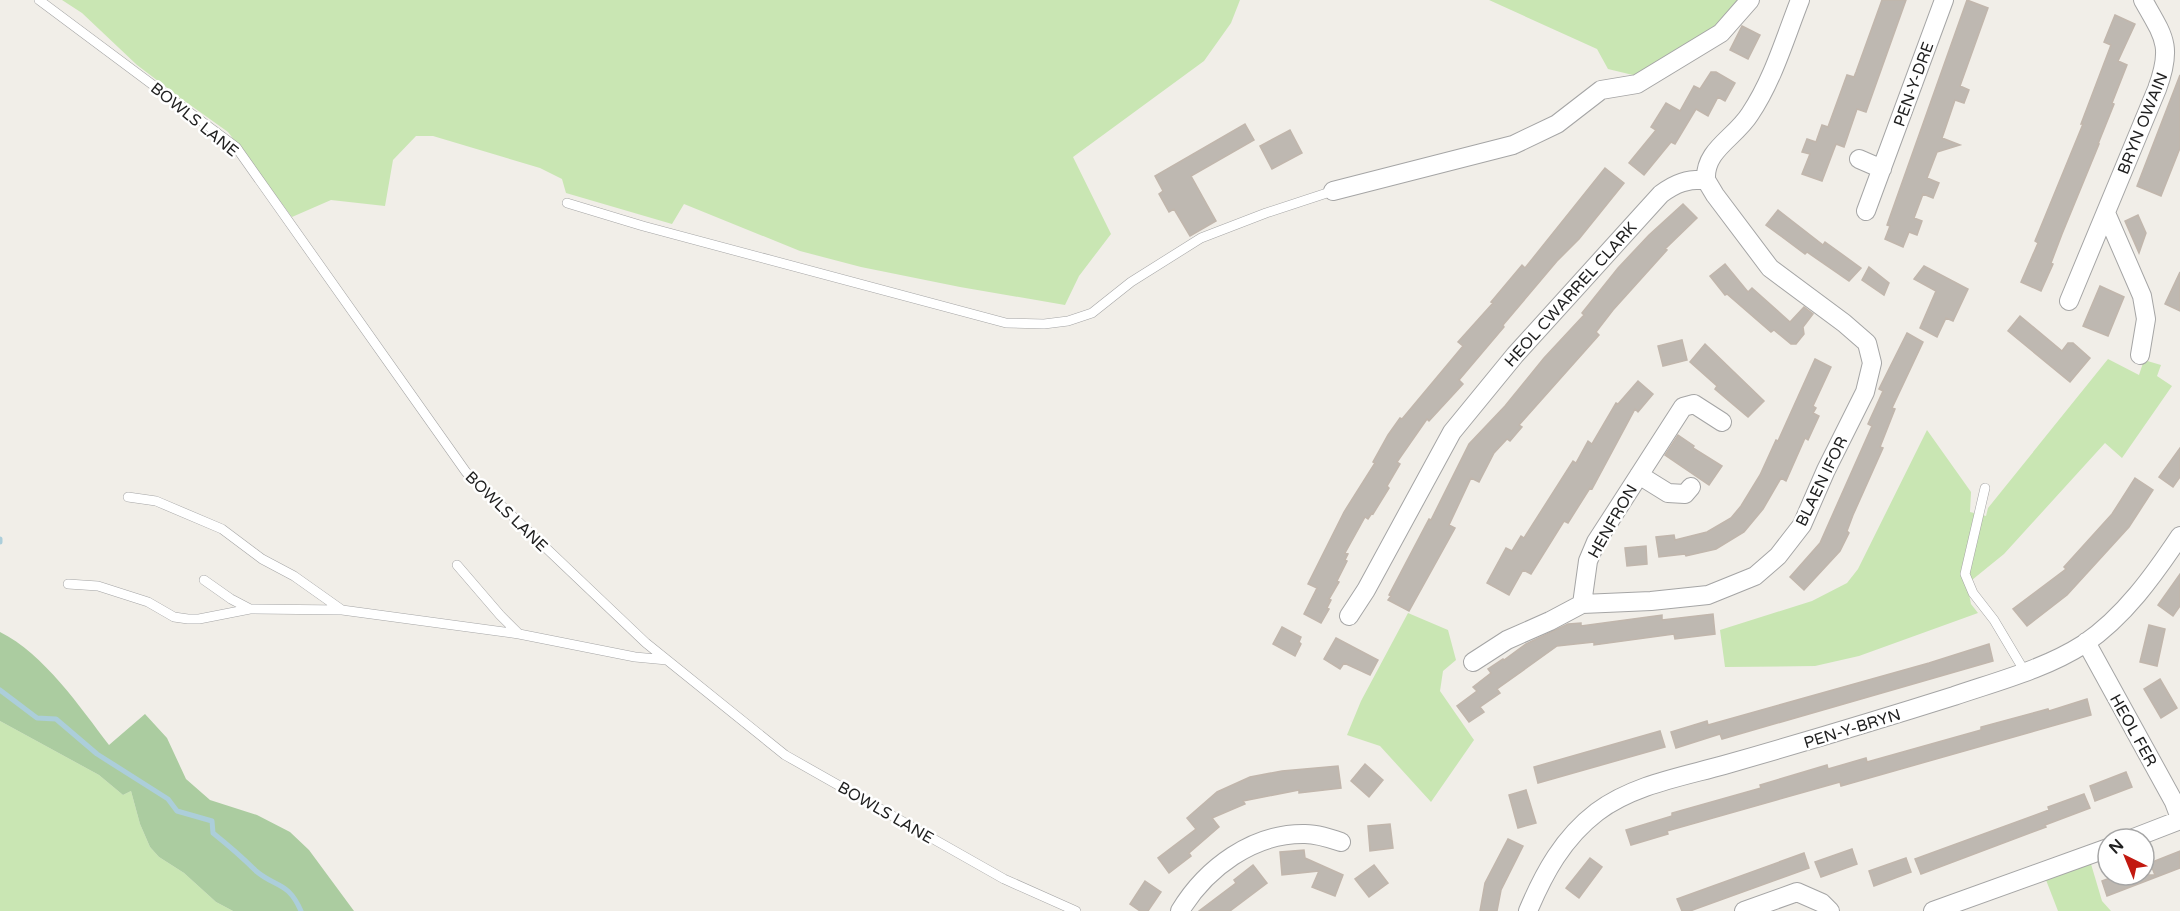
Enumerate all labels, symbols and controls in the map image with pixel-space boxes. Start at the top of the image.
street label: PEN-Y-DRE [1889,39,1938,129]
street label: BRYN OWAIN [2113,69,2172,177]
street label: BOWLS LANE [146,78,242,161]
street label: HEOL CWARREL CLARK [1500,218,1641,371]
street label: BLAEN IFOR [1792,433,1852,530]
street label: BOWLS LANE [461,467,552,556]
street label: HENFRON [1584,481,1642,562]
street label: HEOL FER [2105,691,2161,770]
street label: PEN-Y-BRYN [1801,705,1903,753]
street label: BOWLS LANE [834,777,937,848]
north arrow [2096,827,2156,887]
text: N [2105,835,2128,858]

